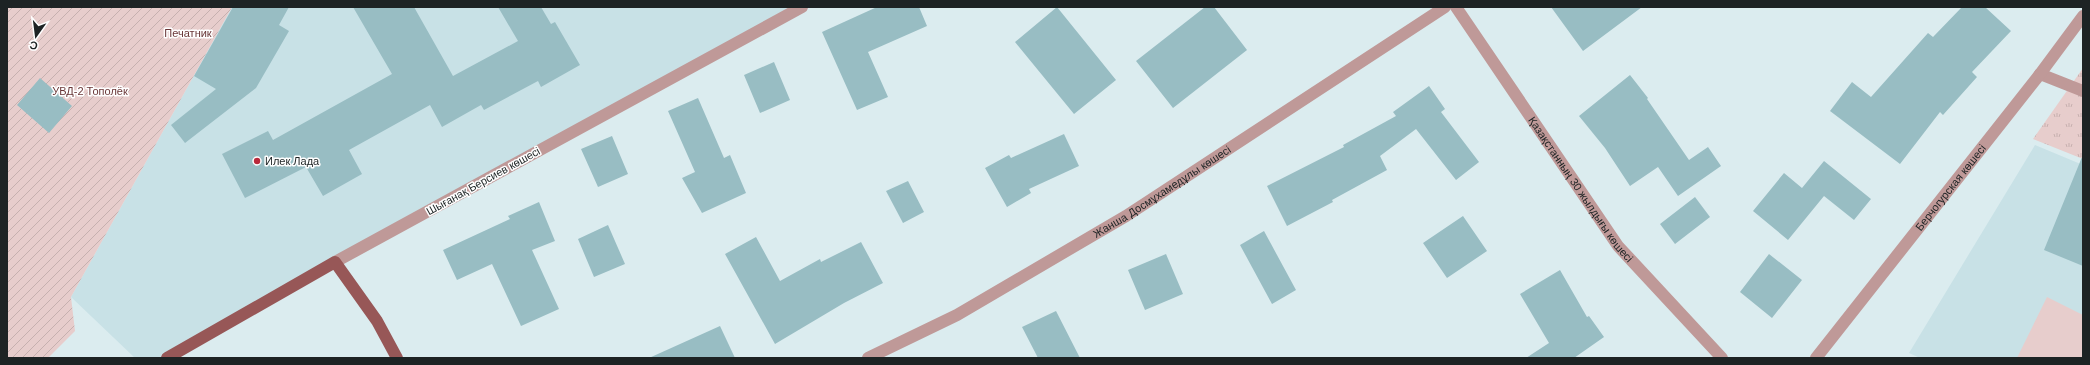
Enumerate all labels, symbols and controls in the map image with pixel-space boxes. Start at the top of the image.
north arrow [16,16,56,56]
park label: Печатник [164,27,212,39]
text: С [28,39,39,52]
park label: УВД-2 Тополёк [52,85,128,97]
street label: Қазақстанның 30 жылдығы көшесі [1526,114,1636,264]
street label: Берчогурская көшесі [1913,142,1988,233]
street label: Жанша Досмұхамедұлы көшесі [1091,143,1233,240]
street label: Шығанақ Берсиев көшесі [424,145,542,217]
place label: Илек Лада [265,155,320,167]
marker: Илек Лада [252,156,262,166]

